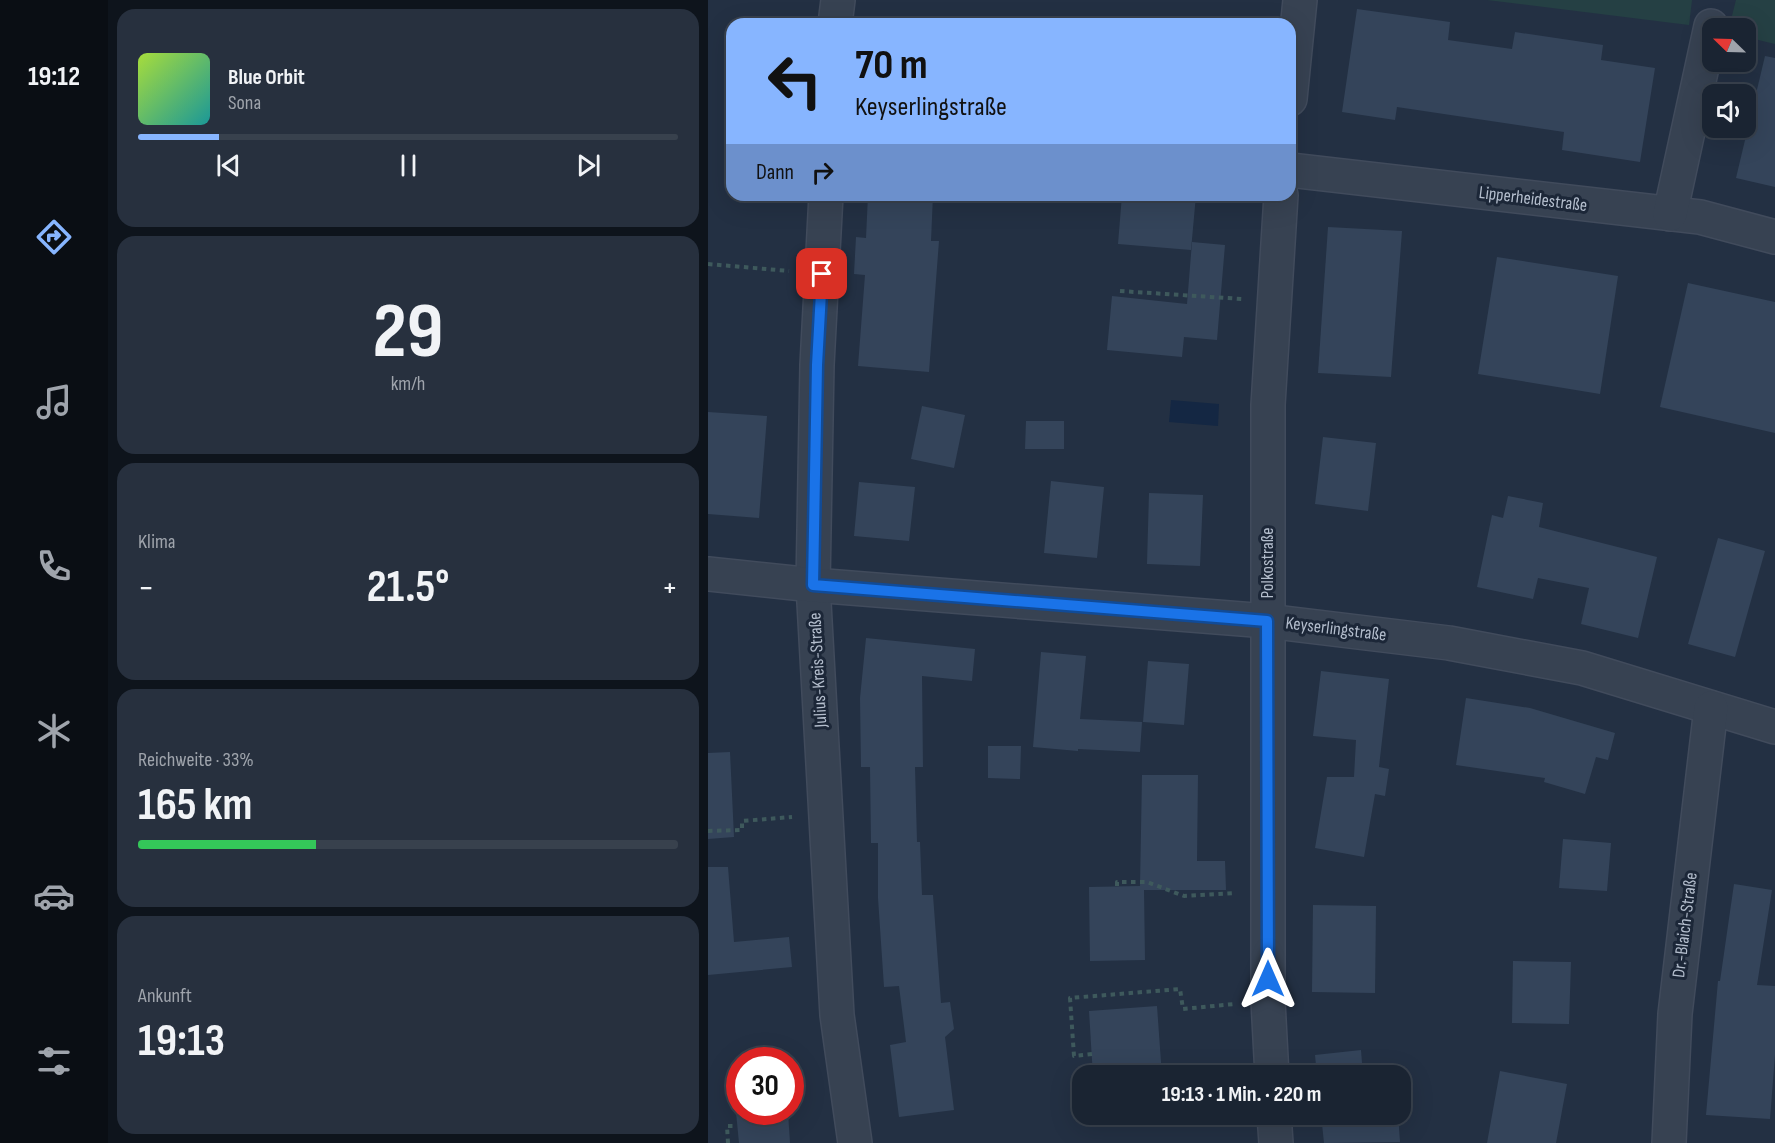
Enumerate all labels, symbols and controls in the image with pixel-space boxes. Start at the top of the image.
north arrow [1702,18,1756,72]
map controls [1702,18,1756,138]
text: 70 m [855,40,928,91]
icon: left [756,42,834,120]
text: 19:12 [28,61,80,93]
text: Blue Orbit [228,64,305,91]
button: sound [1702,84,1756,138]
text: Sona [228,91,261,115]
text: Keyserlingstraße [855,91,1007,123]
icon: previous [212,149,245,182]
icon: pause [392,149,425,182]
icon: next [572,149,605,182]
icon: right [806,156,839,189]
text: Dann [756,159,794,186]
street label: Lipperheidestraße [1478,182,1588,216]
icon: directions [33,216,75,258]
pin [796,248,847,299]
icon: arrive [805,257,838,290]
text: 29 [372,286,444,379]
text: km/h [391,372,425,396]
icon: music [33,381,75,423]
street label: Polkostraße [1257,527,1278,599]
text: Klima [138,530,176,554]
icon: phone [33,545,75,587]
text: 21.5° [367,560,449,615]
text: − [138,568,154,608]
text: + [662,568,678,608]
street label: Julius-Kreis-Straße [805,612,832,729]
street label: Keyserlingstraße [1284,612,1388,646]
icon: climate [33,710,75,752]
text: Reichweite · 33% [138,748,254,772]
text: 165 km [138,778,252,833]
street label: Dr.-Blaich-Straße [1668,871,1702,979]
icon: car [33,875,75,917]
position arrow [1236,947,1300,1011]
text: Ankunft [138,984,192,1008]
text: 19:13 [138,1014,225,1069]
icon: filters [33,1040,75,1082]
speed limit sign: 30 [726,1047,804,1125]
text: 19:13 · 1 Min. · 220 m [1162,1081,1321,1108]

